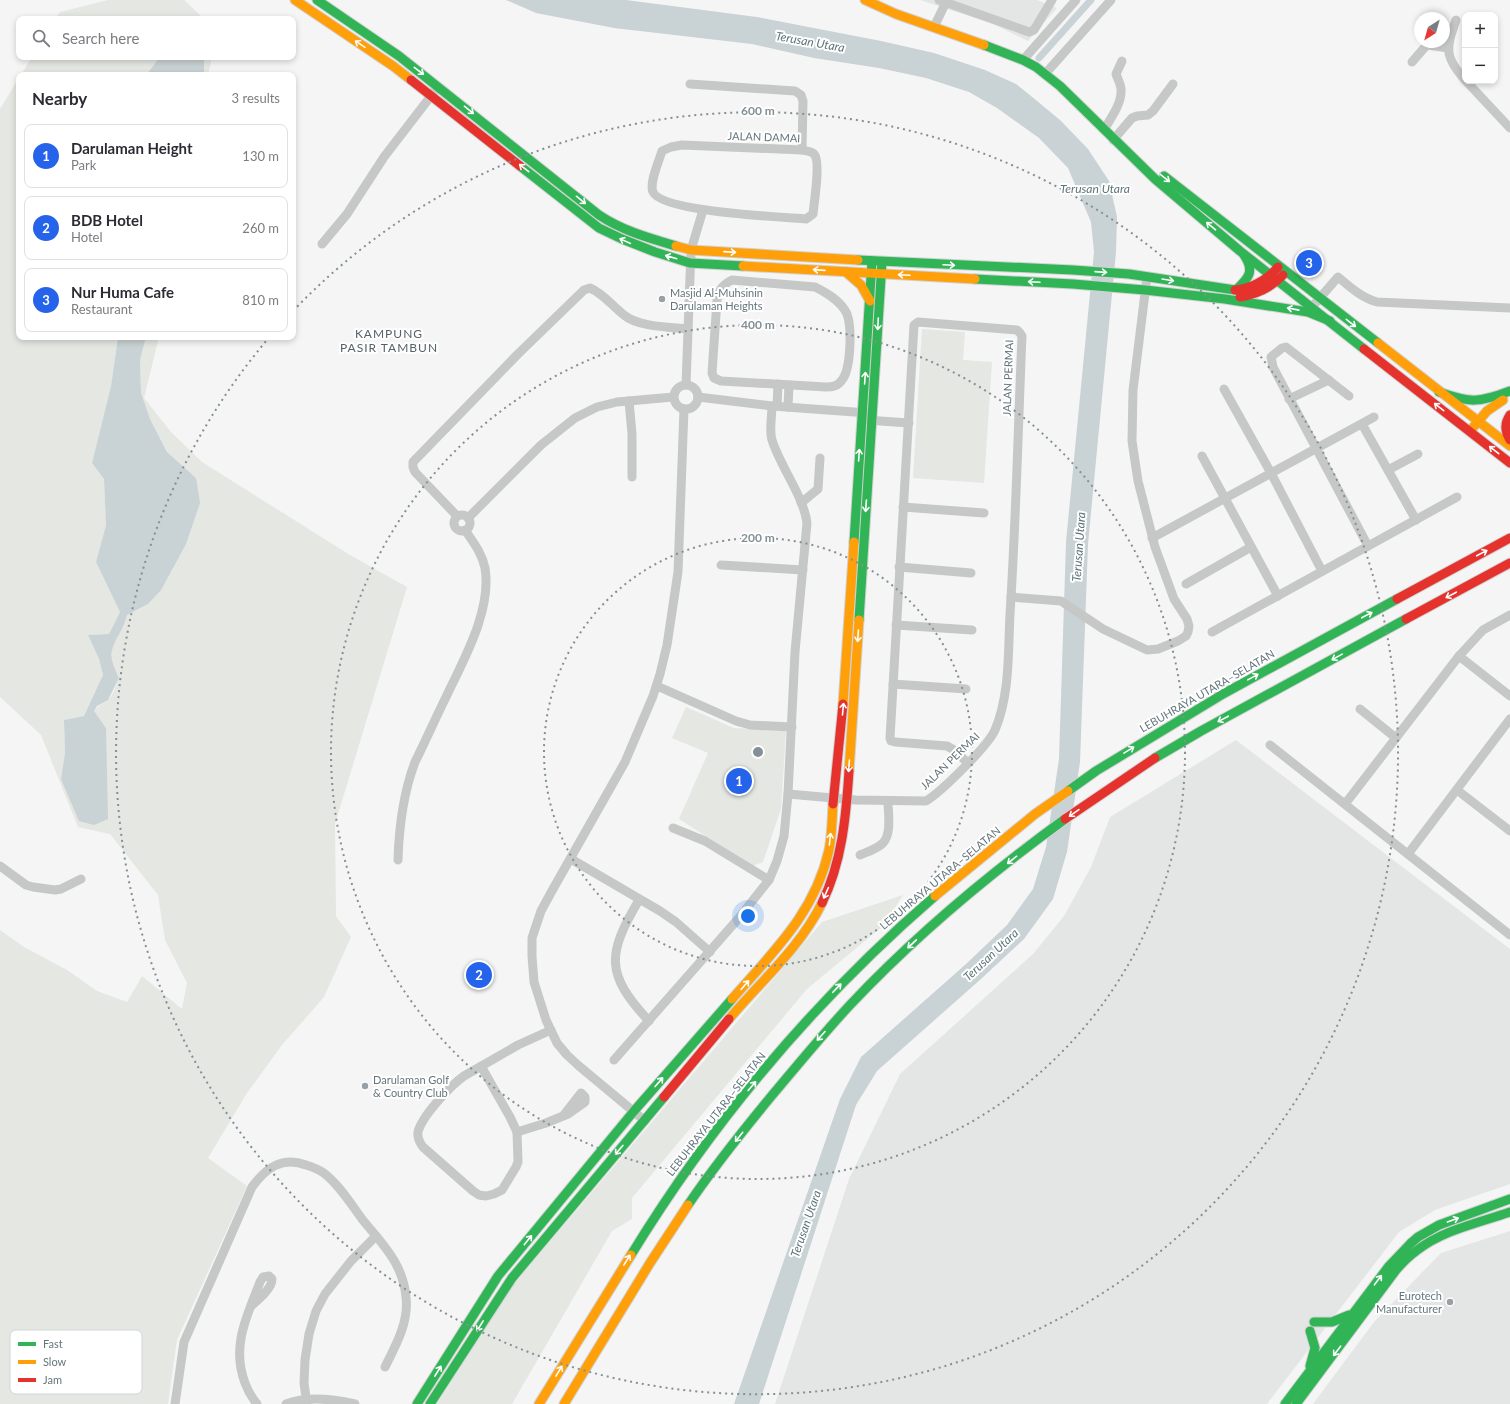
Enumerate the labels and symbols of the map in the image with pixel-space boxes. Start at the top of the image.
north arrow [1414,12,1450,48]
water label: Terusan Utara [774,28,846,55]
one-way arrow [355,40,366,48]
one-way arrow [413,66,424,75]
text: 600 m [741,103,775,118]
one-way arrow [464,106,474,115]
street label: JALAN DAMAI [727,129,801,144]
one-way arrow [519,164,530,172]
one-way arrow [1160,173,1171,182]
water label: Terusan Utara [1060,181,1130,196]
one-way arrow [575,196,586,205]
one-way arrow [1205,222,1216,231]
one-way arrow [619,237,631,244]
pin: 3 [1296,248,1322,278]
one-way arrow [723,249,736,256]
one-way arrow [665,253,678,261]
one-way arrow [942,261,955,268]
one-way arrow [813,267,826,274]
one-way arrow [1094,269,1107,276]
one-way arrow [898,272,911,279]
one-way arrow [1161,276,1174,284]
one-way arrow [1028,279,1041,286]
place label: Masjid Al-Muhsinin Darulaman Heights [670,286,763,312]
marker: Masjid Al-Muhsinin Darulaman Heights [657,294,667,304]
one-way arrow [1287,305,1300,313]
text: 400 m [741,317,775,332]
one-way arrow [875,317,882,330]
one-way arrow [1345,319,1356,327]
district label: KAMPUNG PASIR TAMBUN [340,326,438,355]
street label: JALAN PERMAI [1000,339,1015,417]
one-way arrow [862,372,869,385]
one-way arrow [1433,402,1444,411]
one-way arrow [1489,446,1500,455]
one-way arrow [856,449,863,462]
one-way arrow [863,499,870,512]
water label: Terusan Utara [1069,512,1088,582]
text: 200 m [741,530,775,545]
one-way arrow [1475,549,1487,557]
one-way arrow [1445,592,1457,599]
one-way arrow [1361,611,1373,619]
one-way arrow [854,629,861,642]
street label: LEBUHRAYA UTARA–SELATAN [1137,647,1276,735]
one-way arrow [1331,654,1343,661]
one-way arrow [1247,673,1259,681]
one-way arrow [839,703,846,716]
one-way arrow [1217,716,1229,724]
street label: JALAN PERMAI [917,729,982,792]
centre of rings [751,745,765,759]
one-way arrow [1123,746,1135,754]
one-way arrow [845,759,852,772]
pin: 1 [726,766,752,796]
one-way arrow [1069,809,1080,817]
street label: LEBUHRAYA UTARA–SELATAN [877,823,1003,932]
one-way arrow [826,833,834,846]
one-way arrow [1006,855,1017,864]
one-way arrow [822,887,829,899]
your location [738,906,758,926]
water label: Terusan Utara [960,925,1021,984]
one-way arrow [907,939,917,948]
pin: 2 [466,960,492,990]
one-way arrow [741,979,750,990]
one-way arrow [832,983,842,993]
one-way arrow [817,1031,826,1042]
street label: LEBUHRAYA UTARA–SELATAN [663,1049,768,1178]
place label: Darulaman Golf & Country Club [373,1073,449,1099]
one-way arrow [655,1077,664,1087]
marker: Darulaman Golf & Country Club [360,1081,370,1091]
one-way arrow [747,1081,756,1091]
one-way arrow [735,1132,744,1142]
one-way arrow [615,1145,624,1156]
water label: Terusan Utara [787,1188,824,1259]
one-way arrow [1447,1215,1459,1223]
one-way arrow [523,1235,532,1245]
one-way arrow [623,1255,631,1266]
one-way arrow [1373,1275,1382,1286]
place label: Eurotech Manufacturer [1376,1289,1442,1315]
marker: Eurotech Manufacturer [1445,1297,1455,1307]
one-way arrow [476,1320,484,1331]
legend [10,1330,142,1394]
text: Fast [43,1337,63,1350]
one-way arrow [1332,1345,1341,1356]
text: Slow [43,1355,67,1368]
one-way arrow [556,1365,564,1377]
one-way arrow [434,1366,442,1377]
text: Jam [43,1373,62,1386]

